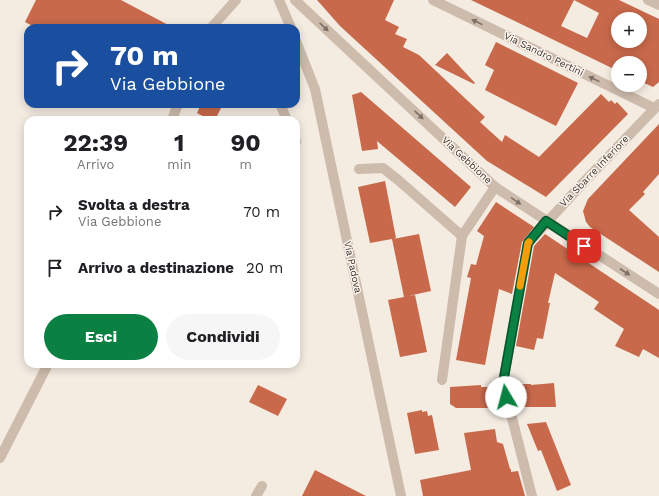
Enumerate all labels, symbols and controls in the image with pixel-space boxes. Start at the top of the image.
map controls [611,12,647,92]
button: + [611,12,647,48]
one-way arrow [472,19,483,25]
one-way arrow [319,22,329,31]
street label: Via Sandro Pertini [502,30,586,78]
text: 70 m [110,39,179,72]
icon: right [44,40,96,92]
button: − [611,56,647,92]
text: Via Gebbione [110,73,225,94]
one-way arrow [588,76,600,82]
one-way arrow [414,110,424,120]
text: 22:39 [63,129,128,157]
text: 1 [174,129,184,157]
text: 90 [230,129,261,157]
street label: Via Sbarre Inferiore [557,133,631,209]
street label: Via Gebbione [440,134,494,186]
text: Arrivo [77,157,114,172]
text: min [167,157,191,172]
text: m [239,157,252,172]
text: Svolta a destra [78,196,190,214]
one-way arrow [511,197,522,205]
icon: right [44,201,66,223]
text: 70 m [243,203,280,221]
text: Via Gebbione [78,214,161,229]
pin [567,229,601,263]
icon: arrive [573,235,595,257]
street label: Via Padova [342,240,364,294]
icon: arrive [44,257,66,279]
text: Arrivo a destinazione [78,259,234,277]
text: 20 m [246,259,283,277]
one-way arrow [620,268,630,276]
button: Esci [44,314,158,360]
button: Condividi [166,314,280,360]
position arrow [485,376,527,418]

